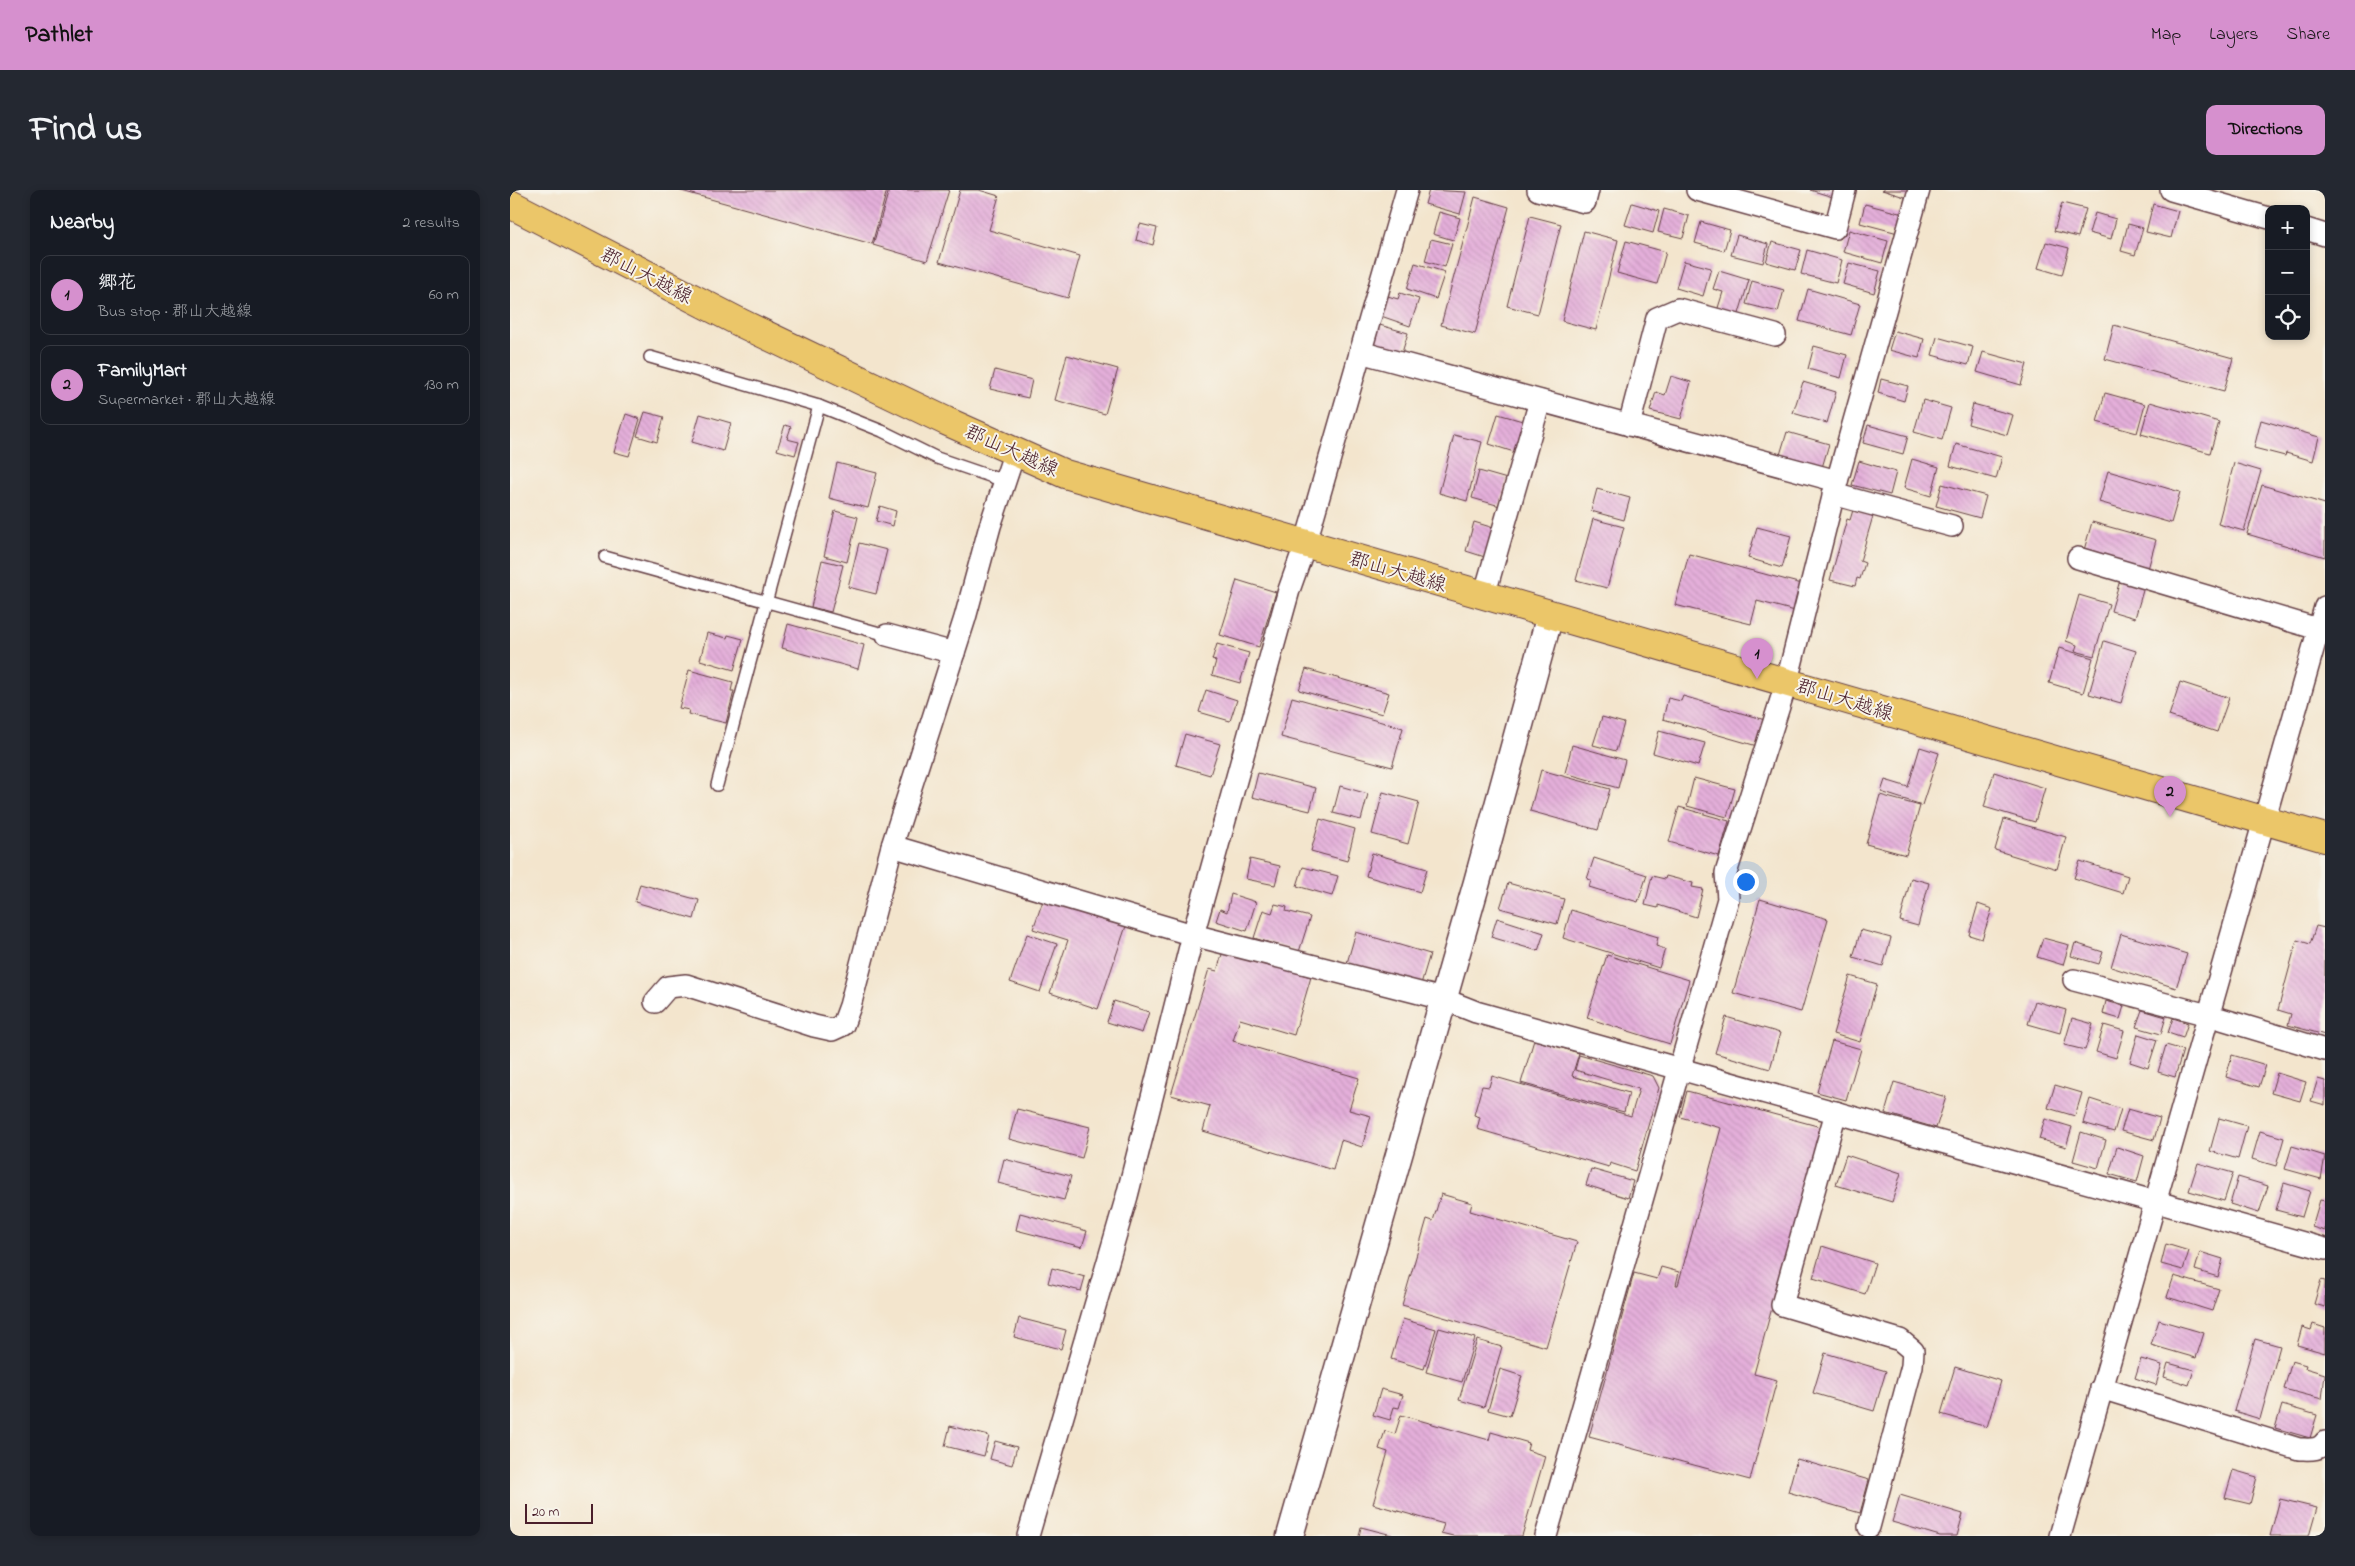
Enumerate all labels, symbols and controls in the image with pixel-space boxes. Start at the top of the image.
text: Pathlet [25,18,93,53]
text: Map [2151,22,2181,48]
text: Layers [2209,22,2259,48]
text: Share [2287,22,2330,48]
text: Find us [30,105,142,156]
button: Directions [2206,105,2325,155]
map controls [2265,205,2310,340]
button: + [2265,205,2310,250]
text: Nearby [50,208,114,238]
text: 2 results [402,211,460,235]
street label: 郡山大越線 [595,242,697,313]
button: − [2265,250,2310,295]
text: 郷花 [98,270,136,297]
text: 1 [64,283,70,307]
text: 60 m [429,283,459,307]
button: locate [2265,295,2310,340]
text: Bus stop · 郡山大越線 [98,300,252,324]
text: FamilyMart [98,358,187,385]
text: 2 [63,373,71,397]
text: 130 m [424,373,459,397]
text: Supermarket · 郡山大越線 [98,388,275,412]
street label: 郡山大越線 [959,419,1063,486]
street label: 郡山大越線 [1345,546,1449,601]
pin: 1 [1741,638,1773,679]
street label: 郡山大越線 [1792,673,1896,730]
pin: 2 [2154,776,2186,817]
your location [1733,869,1759,895]
scale bar [525,1501,592,1524]
text: 20 m [532,1502,559,1523]

